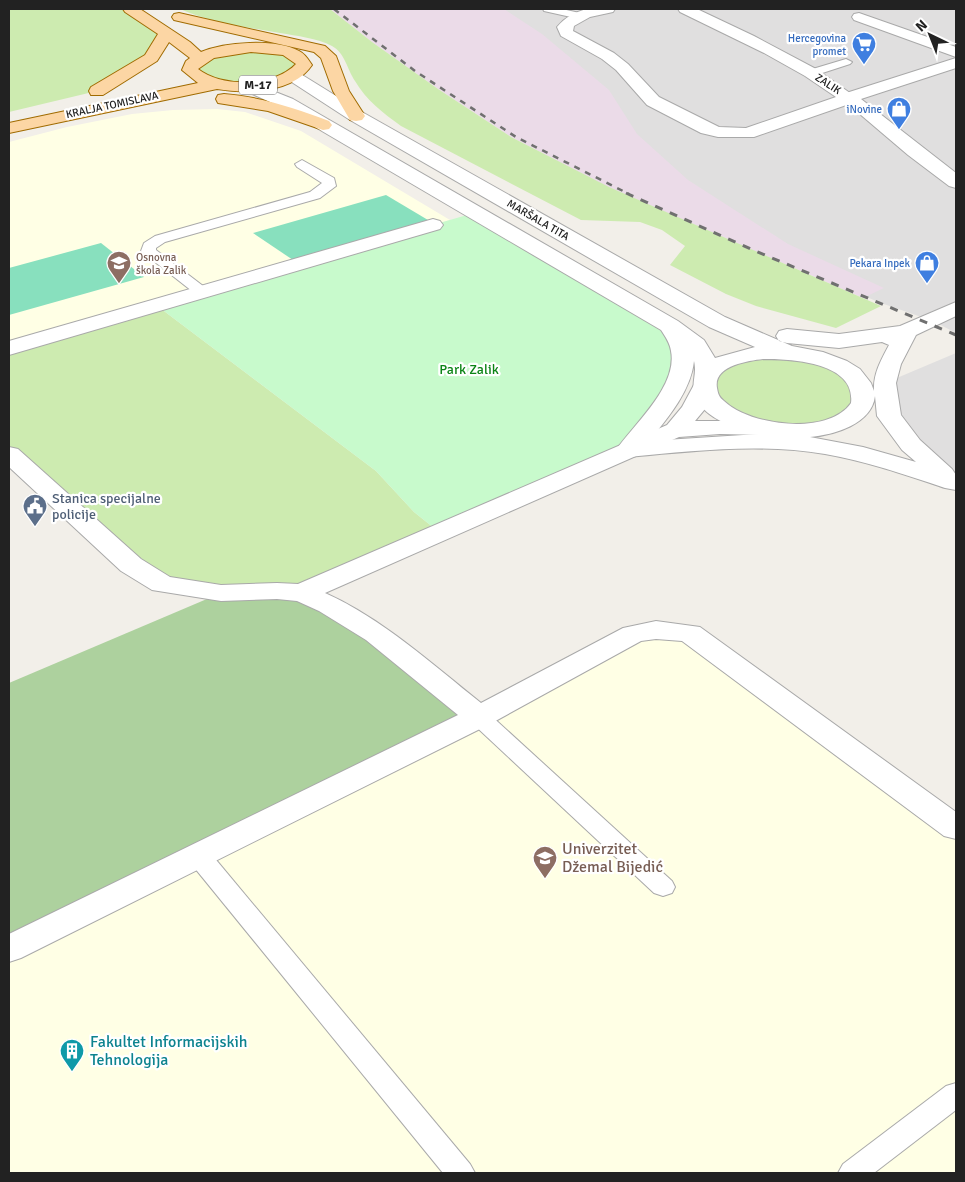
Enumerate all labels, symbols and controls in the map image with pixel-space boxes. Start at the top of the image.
north arrow [905,10,955,60]
text: N [912,16,931,35]
supermarket icon: Hercegovina promet [851,31,877,65]
place label: Hercegovina promet [788,32,846,58]
street label: ZALIK [813,71,844,97]
road number: M-17 [239,76,277,94]
street label: KRALJA TOMISLAVA [65,89,160,121]
shop icon: iNovine [886,96,912,130]
place label: iNovine [847,103,882,116]
street label: MARŠALA TITA [504,196,572,243]
school or university icon: Osnovna škola Zalik [106,250,132,284]
shop icon: Pekara Inpek [914,250,940,284]
place label: Osnovna škola Zalik [136,251,187,277]
place label: Pekara Inpek [849,257,910,270]
park label: Park Zalik [439,361,499,378]
place label: Stanica specijalne policije [52,490,161,523]
public building icon: Stanica specijalne policije [22,493,48,527]
place label: Univerzitet Džemal Bijedić [562,839,663,877]
school or university icon: Univerzitet Džemal Bijedić [532,845,558,879]
place label: Fakultet Informacijskih Tehnologija [90,1032,248,1070]
building icon: Fakultet Informacijskih Tehnologija [59,1038,85,1072]

